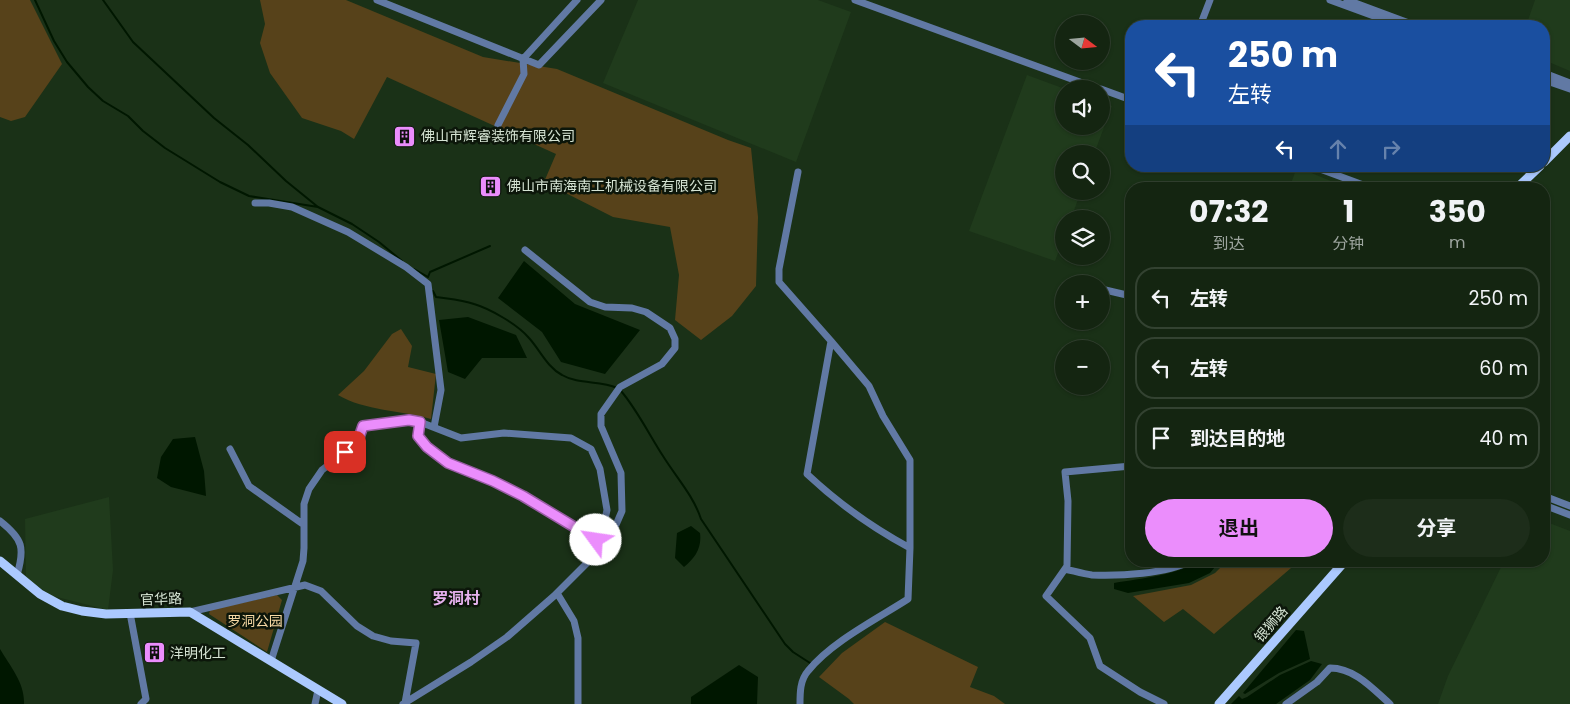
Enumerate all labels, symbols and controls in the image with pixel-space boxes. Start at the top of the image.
north arrow [1055,15,1110,70]
map controls [1055,15,1110,395]
text: 250 m [1228,30,1338,79]
icon: left [1145,40,1210,105]
text: 左转 [1228,79,1272,110]
button: sound [1055,80,1110,135]
building icon: 佛山市辉睿装饰有限公司 [393,124,417,148]
place label: 佛山市辉睿装饰有限公司 [421,126,575,146]
icon: left [1271,135,1299,163]
icon: ahead [1324,135,1352,163]
icon: right [1377,135,1405,163]
button: search [1055,145,1110,200]
building icon: 佛山市南海南工机械设备有限公司 [479,174,503,198]
place label: 佛山市南海南工机械设备有限公司 [507,176,717,196]
text: 07:32 [1189,190,1269,233]
text: 1 [1343,190,1354,233]
text: 350 [1429,190,1486,233]
button: layers [1055,210,1110,265]
text: m [1449,231,1466,254]
text: 到达 [1213,232,1245,255]
text: 分钟 [1333,232,1365,255]
button: + [1055,275,1110,330]
icon: left [1147,284,1175,312]
text: 左转 [1190,285,1228,312]
text: 250 m [1469,285,1528,312]
button: − [1055,340,1110,395]
icon: left [1147,354,1175,382]
text: 左转 [1190,355,1228,382]
text: 60 m [1479,355,1528,382]
icon: arrive [1147,424,1175,452]
text: 到达目的地 [1190,425,1285,452]
text: 40 m [1479,425,1528,452]
pin [324,431,366,473]
icon: arrive [331,438,359,466]
button: 退出 [1145,499,1333,557]
button: 分享 [1343,499,1530,557]
position arrow [569,513,621,565]
district label: 罗洞村 [432,587,480,610]
street label: 官华路 [140,588,182,610]
street label: 银狮路 [1250,602,1292,646]
park label: 罗洞公园 [227,611,283,631]
building icon: 洋明化工 [142,641,166,665]
place label: 洋明化工 [170,643,226,663]

